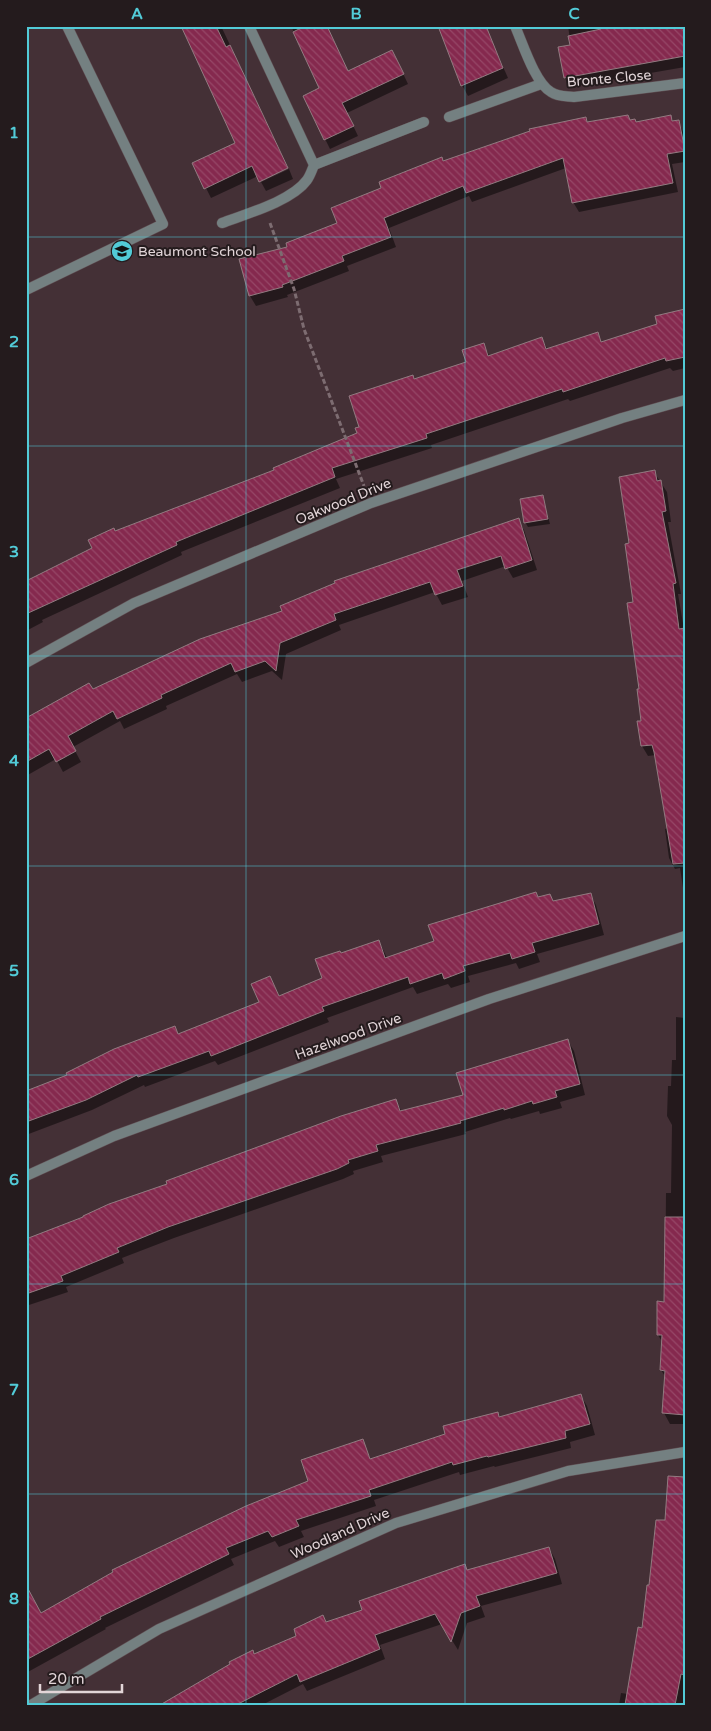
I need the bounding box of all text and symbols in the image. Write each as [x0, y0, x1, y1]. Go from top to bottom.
text: A [131, 4, 143, 24]
text: B [350, 4, 362, 24]
text: C [568, 4, 580, 24]
street label: Bronte Close [566, 66, 652, 91]
text: 1 [9, 123, 19, 143]
school or university icon: Beaumont School [110, 239, 134, 263]
place label: Beaumont School [138, 243, 256, 260]
text: 2 [9, 332, 19, 352]
street label: Oakwood Drive [293, 475, 394, 528]
text: 3 [9, 542, 19, 562]
text: 4 [9, 751, 19, 771]
text: 5 [9, 961, 19, 981]
street label: Hazelwood Drive [293, 1009, 404, 1064]
text: 6 [9, 1170, 19, 1190]
text: 7 [9, 1380, 19, 1400]
street label: Woodland Drive [288, 1504, 392, 1563]
text: 8 [9, 1589, 19, 1609]
scale bar [40, 1661, 122, 1693]
text: 20 m [48, 1670, 85, 1688]

